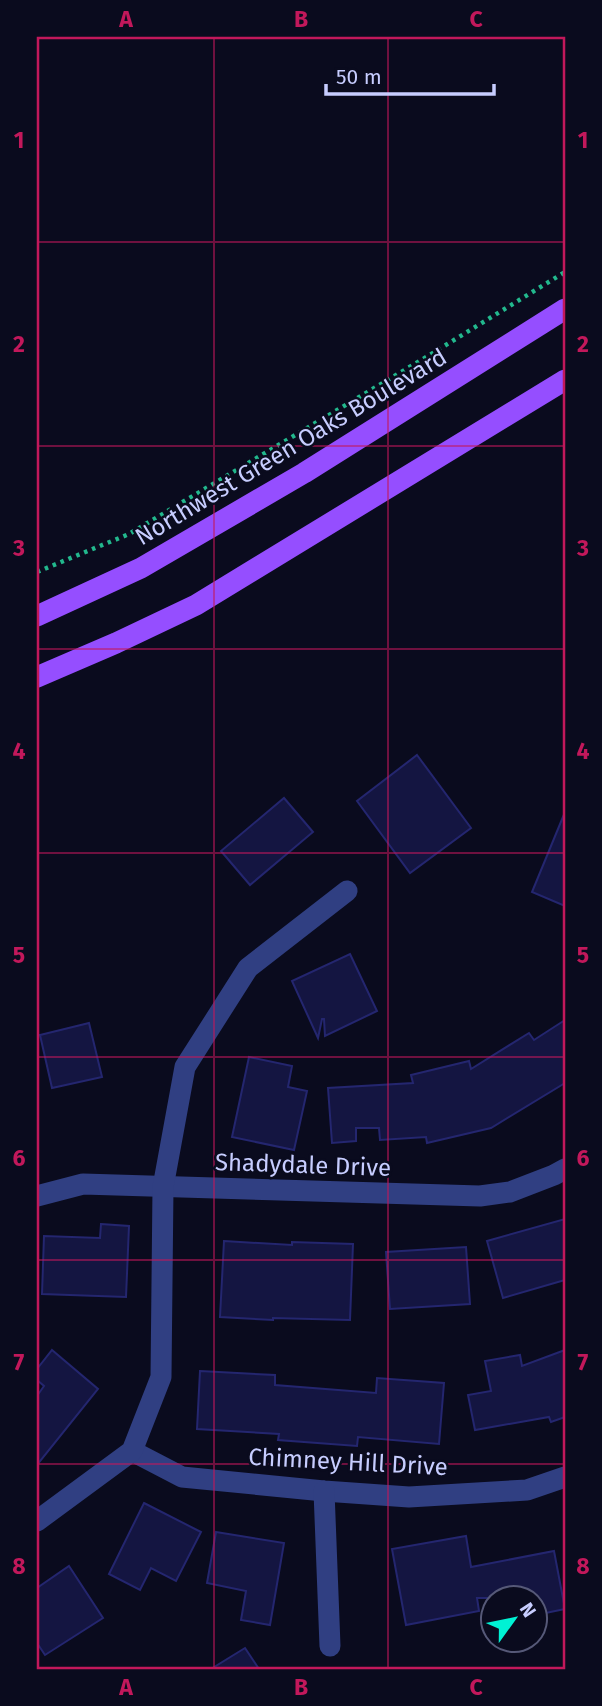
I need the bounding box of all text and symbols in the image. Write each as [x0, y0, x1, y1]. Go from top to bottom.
text: A [118, 5, 133, 33]
text: B [294, 5, 308, 33]
text: C [469, 5, 483, 33]
scale bar [326, 52, 494, 96]
text: 50 m [336, 64, 382, 90]
text: 1 [14, 126, 24, 154]
text: 1 [578, 126, 588, 154]
text: 2 [13, 330, 25, 358]
text: 2 [577, 330, 589, 358]
street label: Northwest Green Oaks Boulevard [130, 343, 452, 551]
text: 3 [12, 534, 25, 562]
text: 3 [576, 534, 589, 562]
text: 4 [13, 737, 26, 765]
text: 4 [577, 737, 590, 765]
text: 5 [13, 941, 25, 969]
text: 5 [577, 941, 589, 969]
text: 6 [13, 1144, 26, 1172]
text: 6 [577, 1144, 590, 1172]
street label: Shadydale Drive [215, 1148, 391, 1182]
text: 7 [14, 1348, 25, 1376]
text: 7 [578, 1348, 589, 1376]
street label: Chimney Hill Drive [248, 1443, 448, 1481]
text: 8 [12, 1552, 26, 1580]
text: 8 [576, 1552, 590, 1580]
north arrow [480, 1584, 550, 1654]
text: N [515, 1598, 541, 1622]
text: A [118, 1673, 133, 1701]
text: B [294, 1673, 308, 1701]
text: C [469, 1673, 483, 1701]

